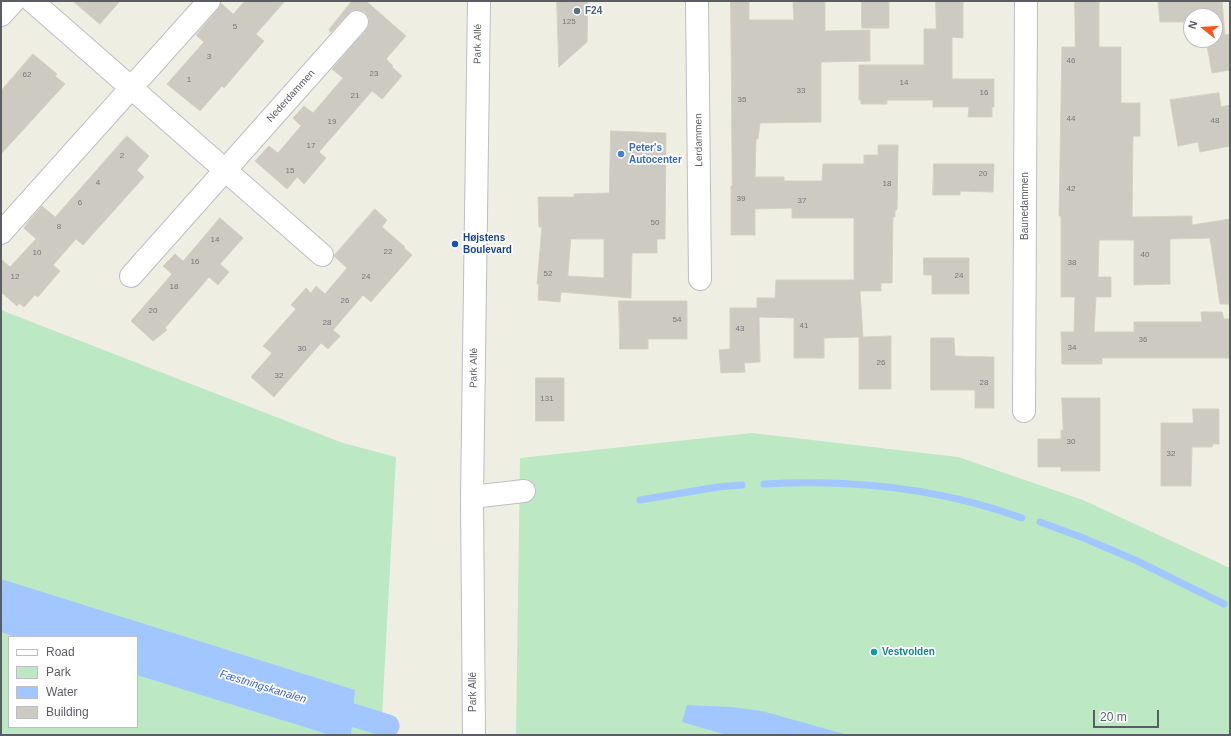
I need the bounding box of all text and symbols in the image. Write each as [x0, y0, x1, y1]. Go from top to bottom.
place label: F24 [585, 5, 602, 17]
marker: F24 [572, 6, 582, 16]
north arrow [1183, 8, 1223, 48]
house number: 125 [562, 17, 576, 27]
text: N [1186, 19, 1199, 30]
house number: 5 [233, 22, 237, 32]
street label: Park Allé [472, 24, 484, 64]
house number: 3 [207, 52, 211, 62]
house number: 46 [1067, 56, 1075, 66]
street label: Nederdammen [264, 67, 318, 125]
house number: 23 [370, 69, 378, 79]
house number: 62 [23, 70, 31, 80]
house number: 1 [187, 75, 191, 85]
house number: 14 [900, 78, 908, 88]
house number: 33 [797, 86, 805, 96]
house number: 16 [980, 88, 988, 98]
house number: 21 [351, 91, 359, 101]
house number: 35 [738, 95, 746, 105]
street label: Lerdammen [693, 113, 705, 167]
house number: 44 [1067, 114, 1075, 124]
house number: 48 [1211, 116, 1219, 126]
house number: 19 [328, 117, 336, 127]
house number: 17 [307, 141, 315, 151]
place label: Peter's Autocenter [629, 142, 682, 166]
marker: Peter's Autocenter [616, 149, 626, 159]
house number: 2 [120, 151, 124, 161]
house number: 15 [286, 166, 294, 176]
house number: 20 [979, 169, 987, 179]
street label: Baunedammen [1019, 172, 1031, 240]
house number: 4 [96, 178, 100, 188]
house number: 18 [883, 179, 891, 189]
house number: 42 [1067, 184, 1075, 194]
house number: 39 [737, 194, 745, 204]
house number: 37 [798, 196, 806, 206]
house number: 6 [78, 198, 82, 208]
house number: 50 [651, 218, 659, 228]
house number: 8 [57, 222, 61, 232]
place label: Højstens Boulevard [463, 232, 512, 256]
house number: 14 [211, 235, 219, 245]
marker: Højstens Boulevard [450, 239, 460, 249]
house number: 22 [384, 247, 392, 257]
house number: 10 [33, 248, 41, 258]
house number: 40 [1141, 250, 1149, 260]
house number: 16 [191, 257, 199, 267]
house number: 38 [1068, 258, 1076, 268]
house number: 52 [544, 269, 552, 279]
house number: 24 [955, 271, 963, 281]
house number: 12 [11, 272, 19, 282]
house number: 24 [362, 272, 370, 282]
house number: 18 [170, 282, 178, 292]
house number: 26 [341, 296, 349, 306]
house number: 20 [149, 306, 157, 316]
house number: 54 [673, 315, 681, 325]
house number: 28 [323, 318, 331, 328]
house number: 41 [800, 321, 808, 331]
house number: 43 [736, 324, 744, 334]
house number: 36 [1139, 335, 1147, 345]
house number: 34 [1068, 343, 1076, 353]
house number: 30 [298, 344, 306, 354]
street label: Park Allé [468, 348, 480, 388]
house number: 26 [877, 358, 885, 368]
house number: 32 [275, 371, 283, 381]
house number: 28 [980, 378, 988, 388]
house number: 131 [540, 394, 554, 404]
house number: 30 [1067, 437, 1075, 447]
house number: 32 [1167, 449, 1175, 459]
legend [8, 636, 138, 728]
text: Road [46, 645, 75, 659]
place label: Vestvolden [882, 646, 935, 658]
marker: Vestvolden [869, 647, 879, 657]
text: Park [46, 665, 71, 679]
water label: Fæstningskanalen [218, 668, 308, 706]
street label: Park Allé [467, 672, 479, 712]
text: Water [46, 685, 78, 699]
scale bar [1095, 702, 1161, 728]
text: Building [46, 705, 89, 719]
text: 20 m [1100, 710, 1127, 724]

